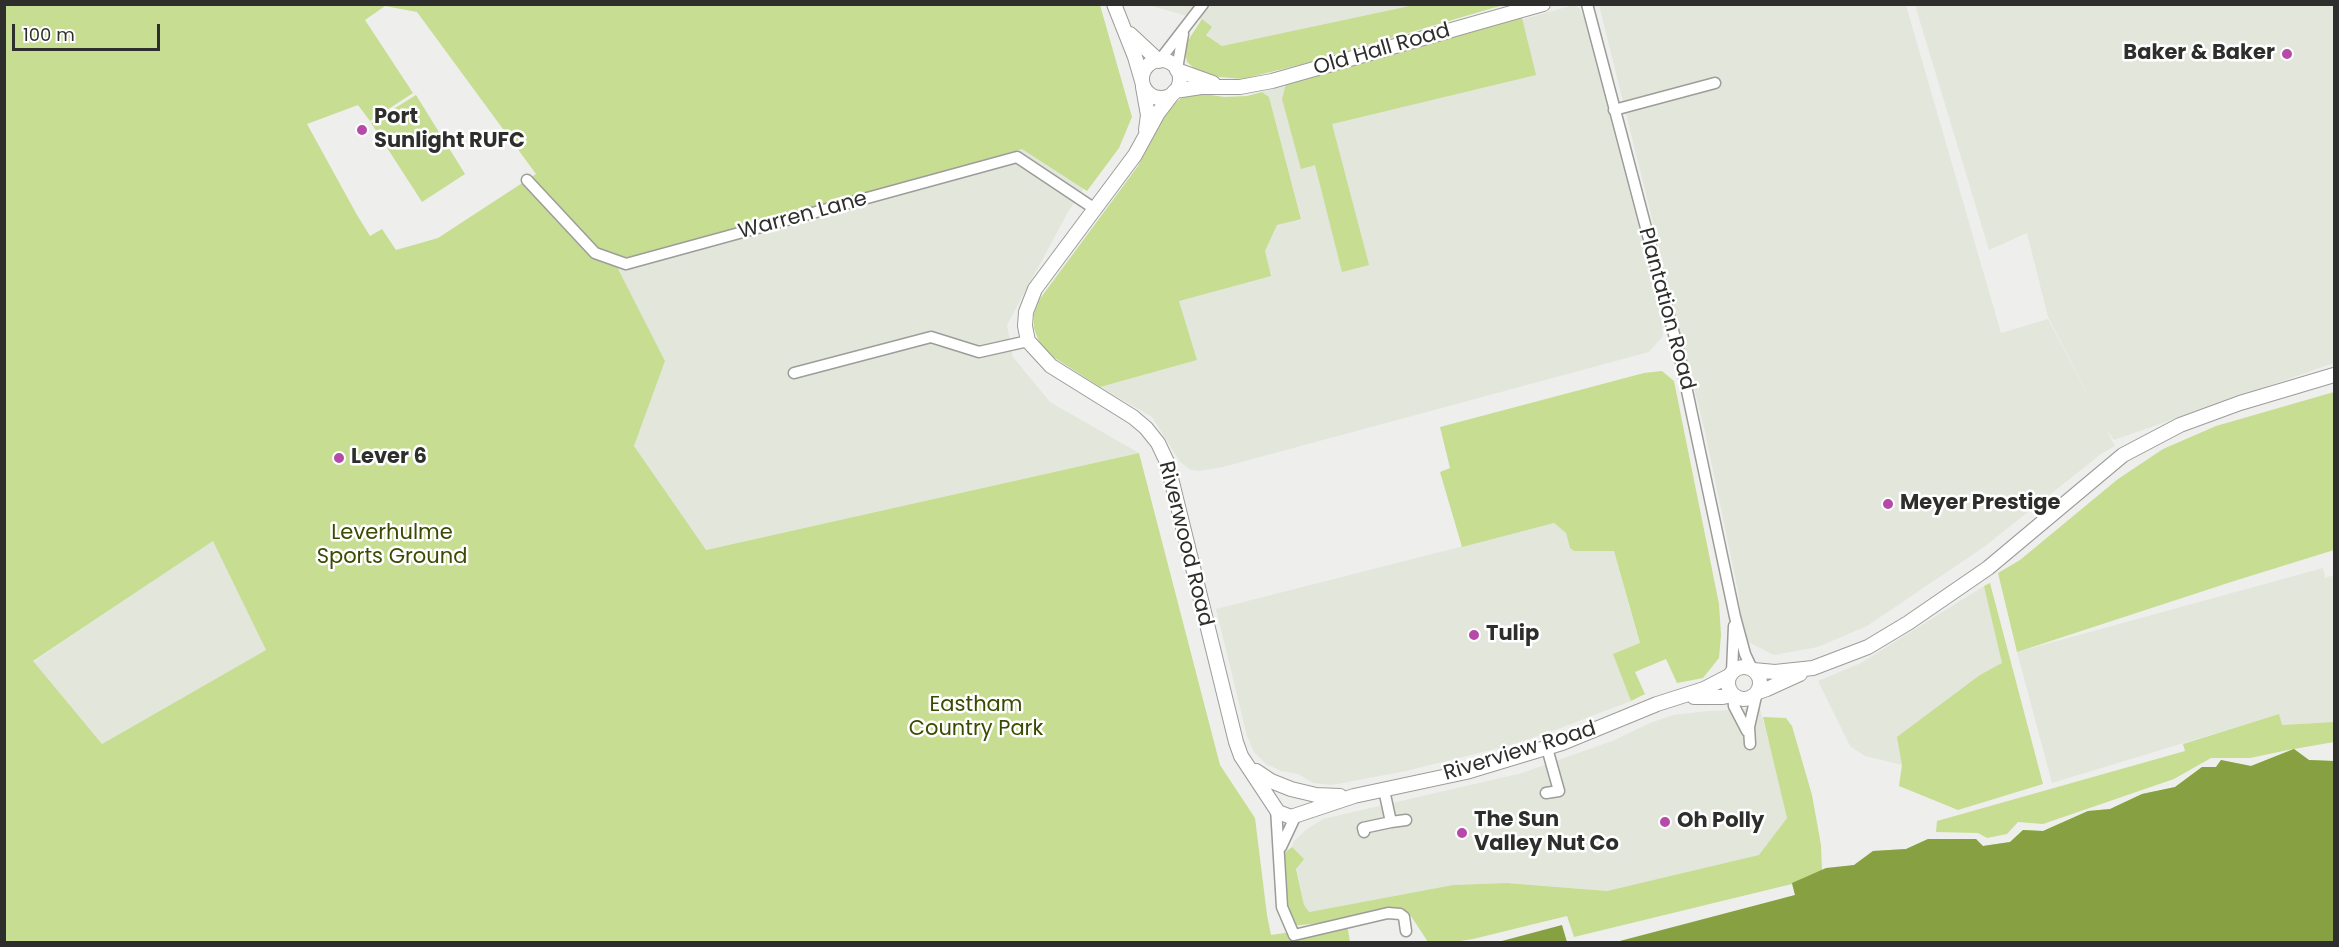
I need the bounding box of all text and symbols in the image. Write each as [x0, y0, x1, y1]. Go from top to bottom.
scale bar [15, 12, 164, 50]
street label: Old Hall Road [1311, 18, 1453, 82]
text: 100 m [23, 22, 75, 47]
place label: Baker & Baker [2123, 41, 2275, 67]
marker: Baker & Baker [2280, 47, 2294, 61]
place label: Port Sunlight RUFC [374, 105, 525, 155]
marker: Port Sunlight RUFC [355, 123, 369, 137]
street label: Warren Lane [736, 187, 870, 245]
street label: Plantation Road [1632, 225, 1700, 393]
place label: Lever 6 [351, 445, 427, 471]
marker: Lever 6 [332, 451, 346, 465]
street label: Riverwood Road [1152, 459, 1218, 629]
place label: Meyer Prestige [1900, 491, 2061, 517]
marker: Meyer Prestige [1881, 497, 1895, 511]
park label: Leverhulme Sports Ground [317, 521, 467, 571]
place label: Tulip [1486, 622, 1539, 648]
marker: Tulip [1467, 628, 1481, 642]
park label: Eastham Country Park [909, 693, 1043, 743]
street label: Riverview Road [1441, 717, 1599, 787]
place label: The Sun Valley Nut Co [1474, 808, 1619, 858]
place label: Oh Polly [1677, 809, 1764, 835]
marker: Oh Polly [1658, 815, 1672, 829]
marker: The Sun Valley Nut Co [1455, 826, 1469, 840]

